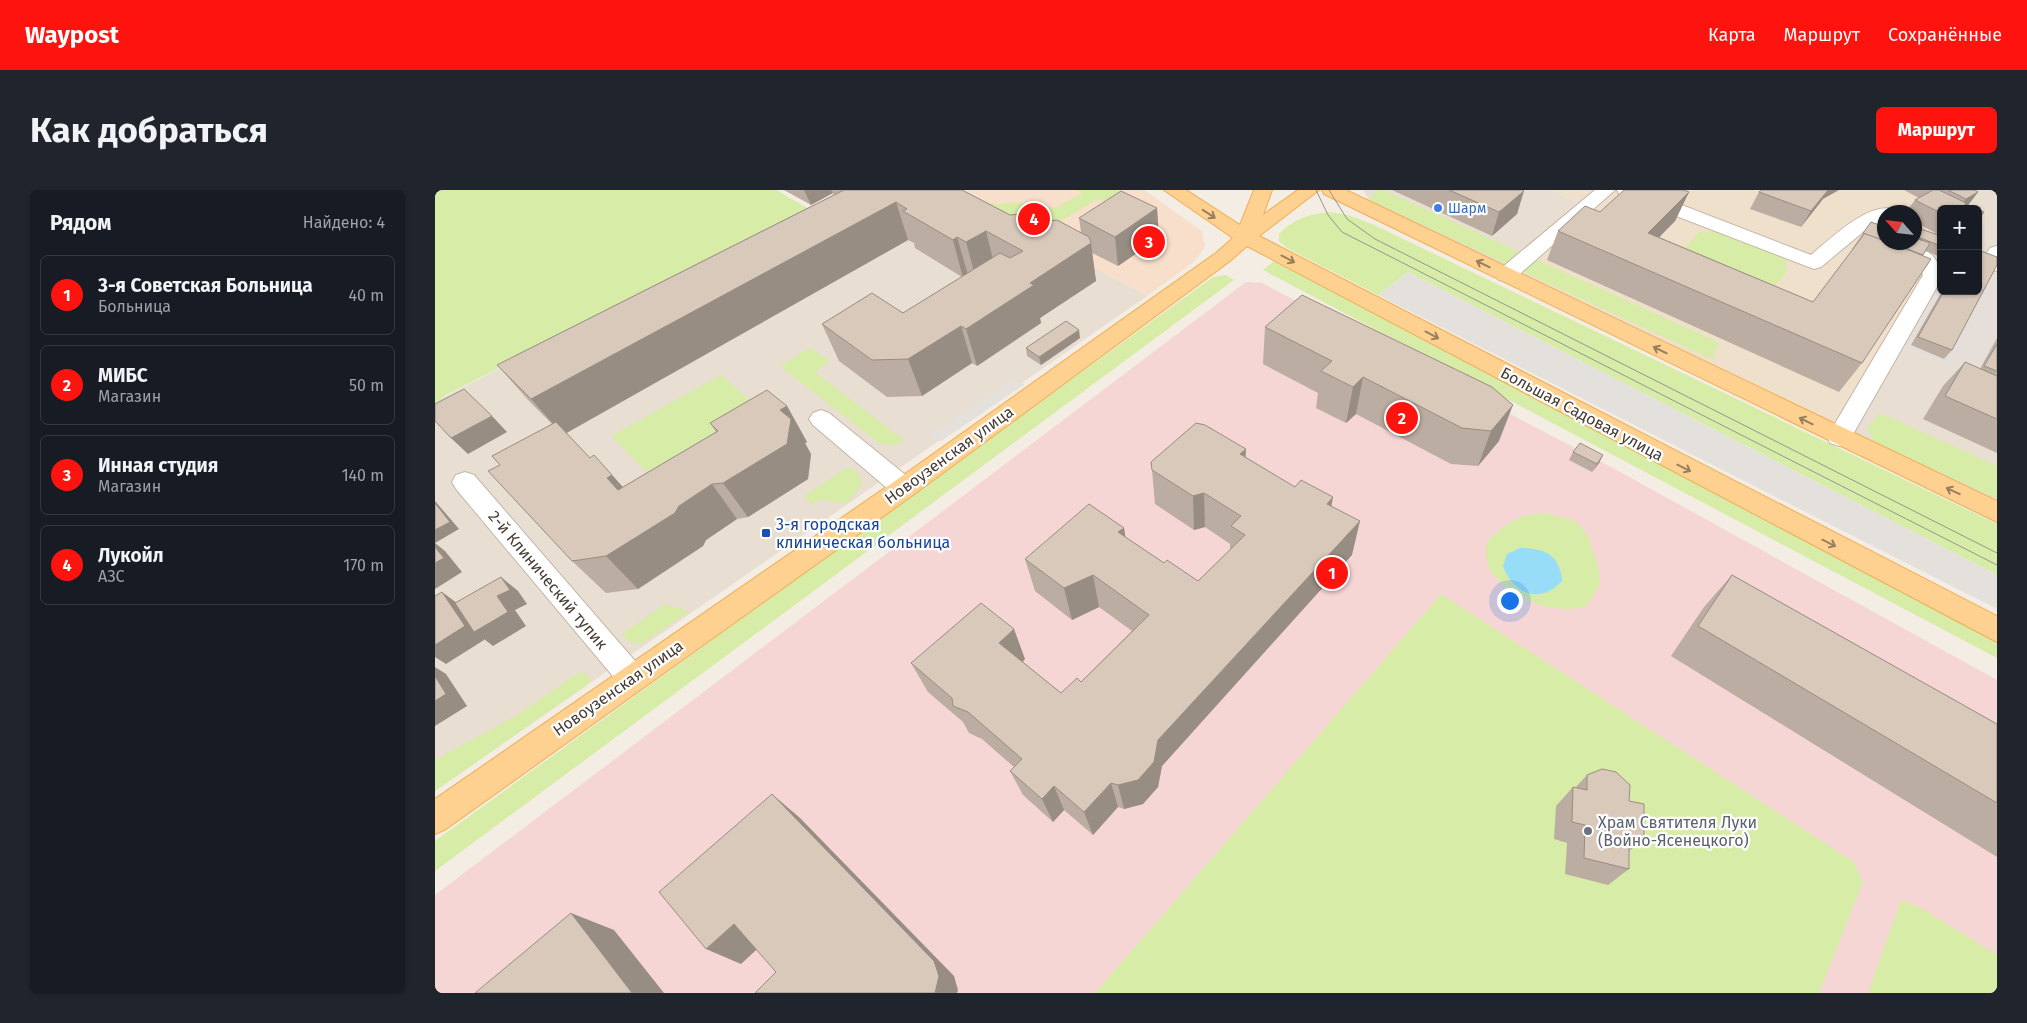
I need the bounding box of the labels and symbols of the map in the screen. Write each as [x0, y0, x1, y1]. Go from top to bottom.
pin: 4 [1018, 200, 1050, 238]
place label: Шарм [1448, 200, 1486, 217]
marker: Шарм [1432, 202, 1444, 214]
north arrow [1877, 205, 1922, 250]
one-way arrow [1202, 208, 1216, 219]
pin: 3 [1133, 223, 1165, 261]
one-way arrow [1281, 255, 1295, 265]
one-way arrow [1475, 259, 1490, 269]
one-way arrow [1424, 331, 1439, 340]
one-way arrow [1653, 345, 1668, 354]
street label: Большая Садовая улица [1497, 363, 1667, 465]
pin: 2 [1386, 399, 1418, 437]
street label: Новоузенская улица [881, 402, 1017, 508]
one-way arrow [1799, 416, 1814, 426]
one-way arrow [1677, 463, 1692, 473]
one-way arrow [1946, 486, 1961, 495]
street label: 2-й Клинический тупик [485, 507, 612, 654]
place label: 3-я городская клиническая больница [776, 515, 950, 552]
marker: 3-я городская клиническая больница [760, 527, 772, 539]
one-way arrow [1821, 538, 1836, 548]
pin: 1 [1316, 554, 1348, 592]
your location [1497, 588, 1523, 614]
street label: Новоузенская улица [549, 636, 687, 740]
place label: Храм Cвятителя Луки (Войно-Ясенецкого) [1598, 813, 1757, 850]
marker: Храм Cвятителя Луки (Войно-Ясенецкого) [1582, 825, 1594, 837]

